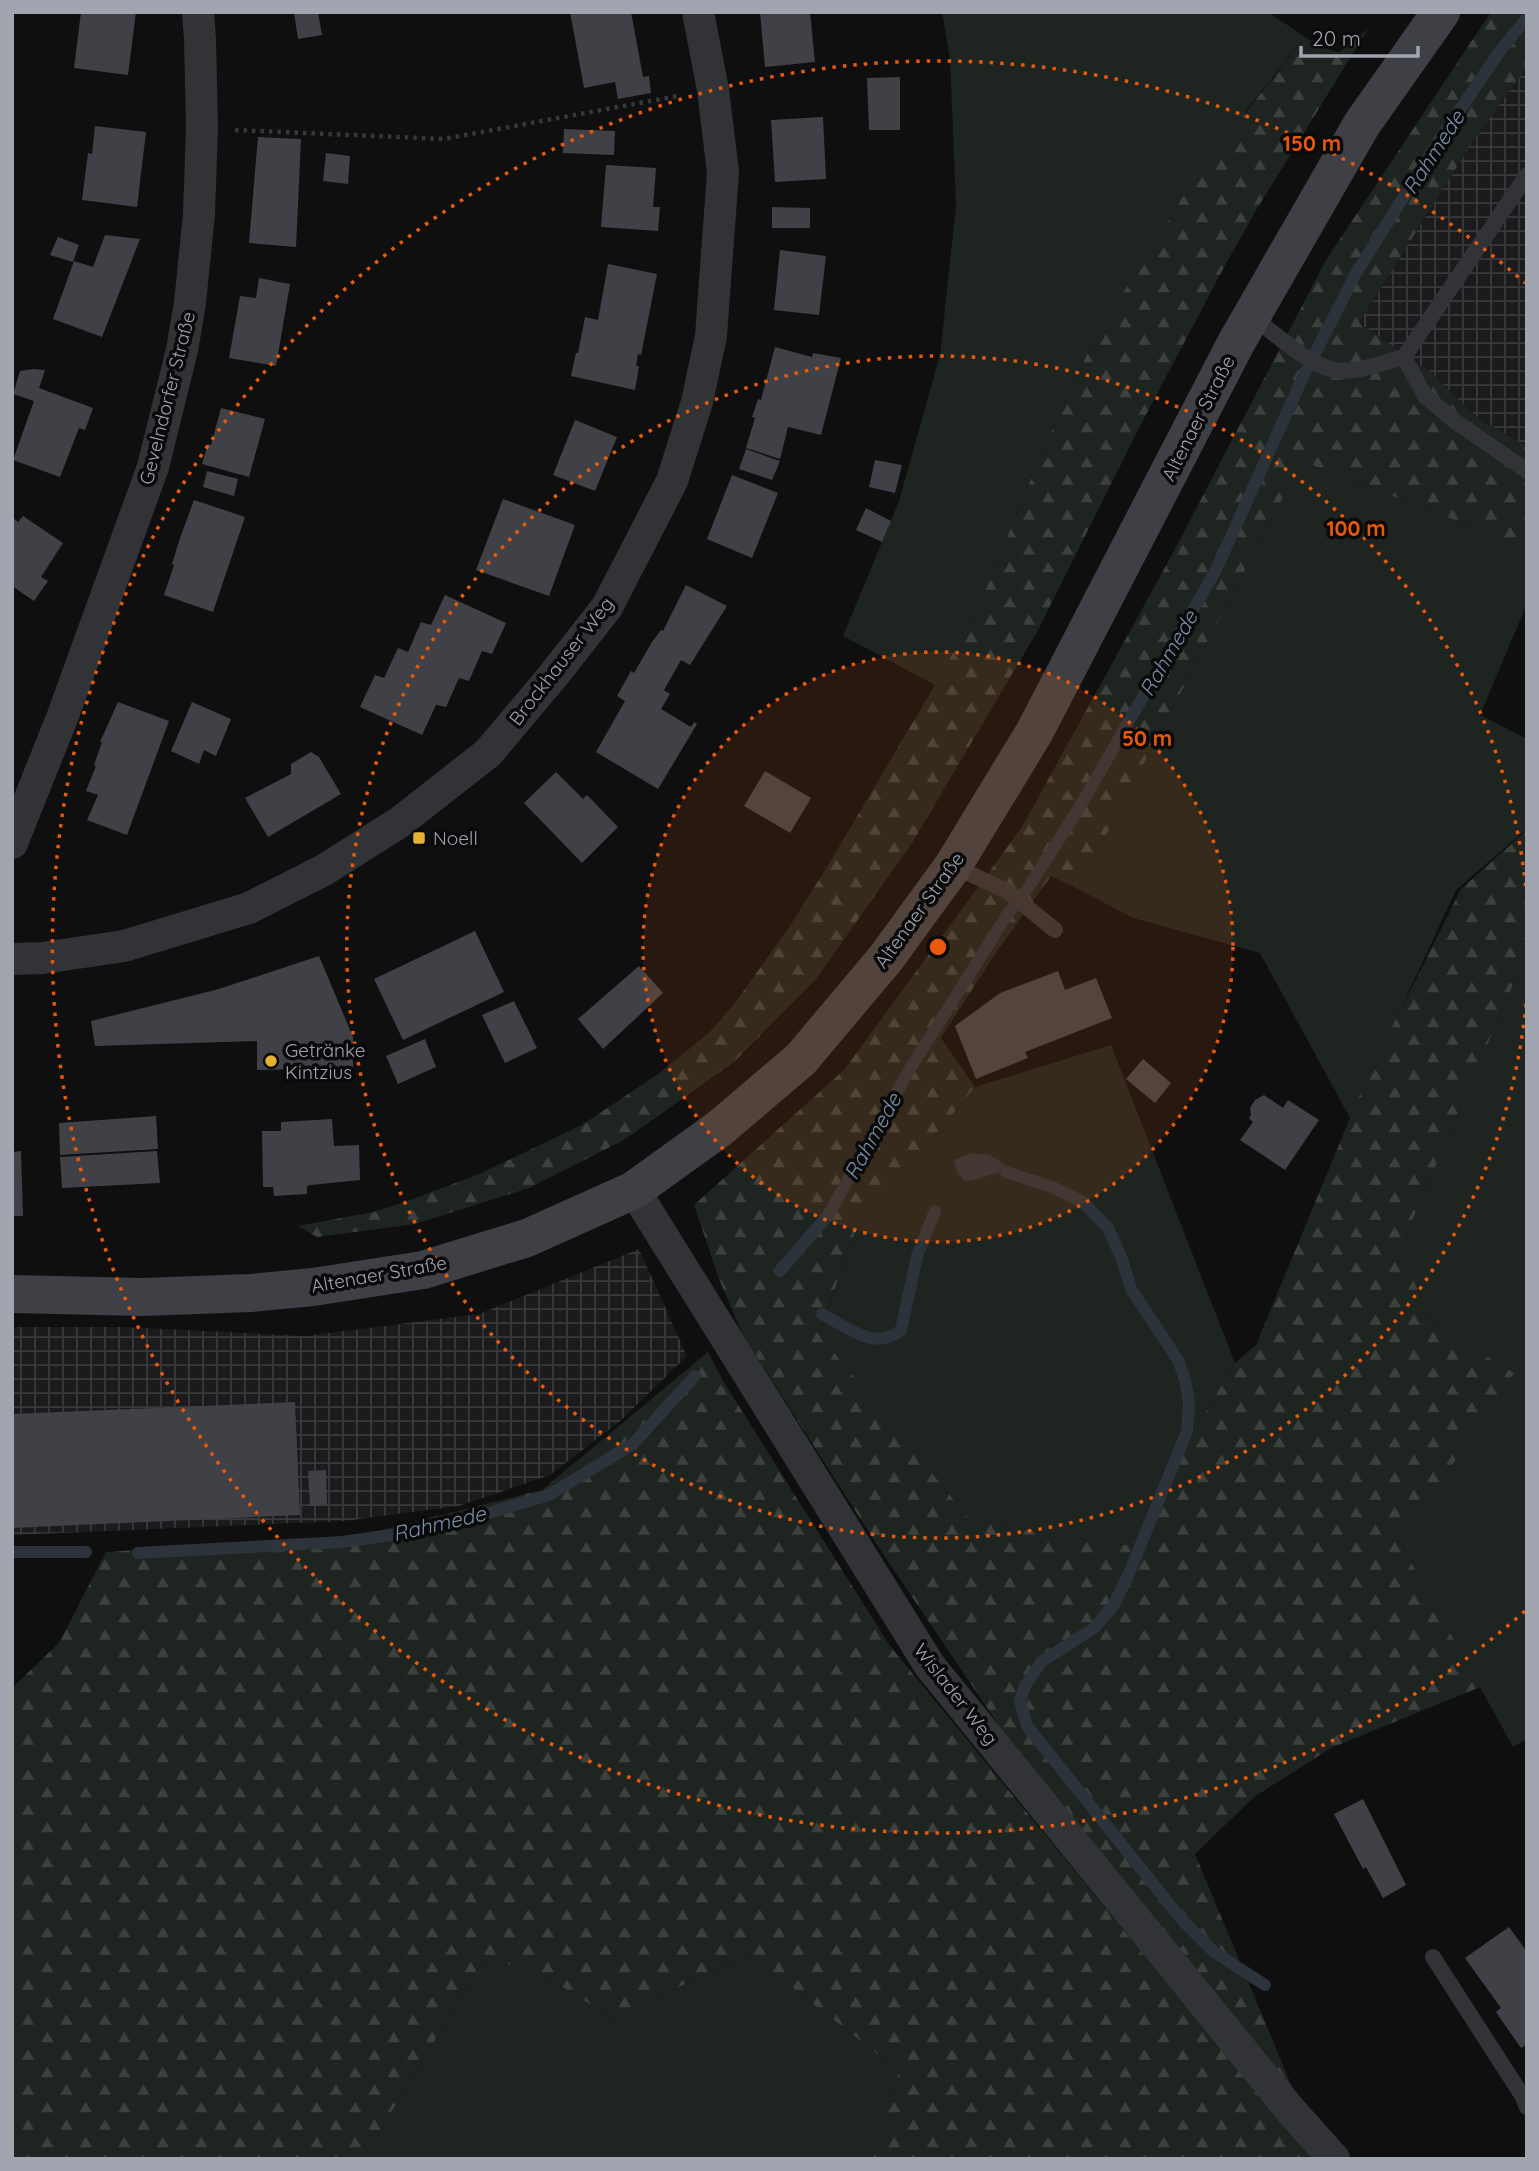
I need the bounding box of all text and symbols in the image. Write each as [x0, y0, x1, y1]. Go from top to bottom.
scale bar [1301, 14, 1418, 58]
text: 20 m [1312, 25, 1361, 51]
water label: Rahmede [1396, 104, 1470, 199]
text: 150 m [1283, 130, 1341, 156]
street label: Gevelndorfer Straße [134, 309, 200, 487]
street label: Altenaer Straße [1156, 351, 1240, 485]
text: 100 m [1326, 515, 1386, 541]
street label: Brockhauser Weg [503, 592, 619, 730]
water label: Rahmede [1133, 605, 1203, 700]
text: 50 m [1122, 725, 1172, 751]
place label: Noell [433, 826, 478, 850]
marker: Noell [411, 830, 427, 846]
street label: Altenaer Straße [869, 847, 969, 973]
centre of rings [926, 935, 950, 959]
place label: Getränke Kintzius [285, 1038, 365, 1084]
marker: Getränke Kintzius [263, 1053, 279, 1069]
water label: Rahmede [838, 1087, 907, 1184]
street label: Altenaer Straße [309, 1250, 449, 1298]
water label: Rahmede [390, 1499, 489, 1546]
street label: Wislader Weg [909, 1638, 1003, 1750]

